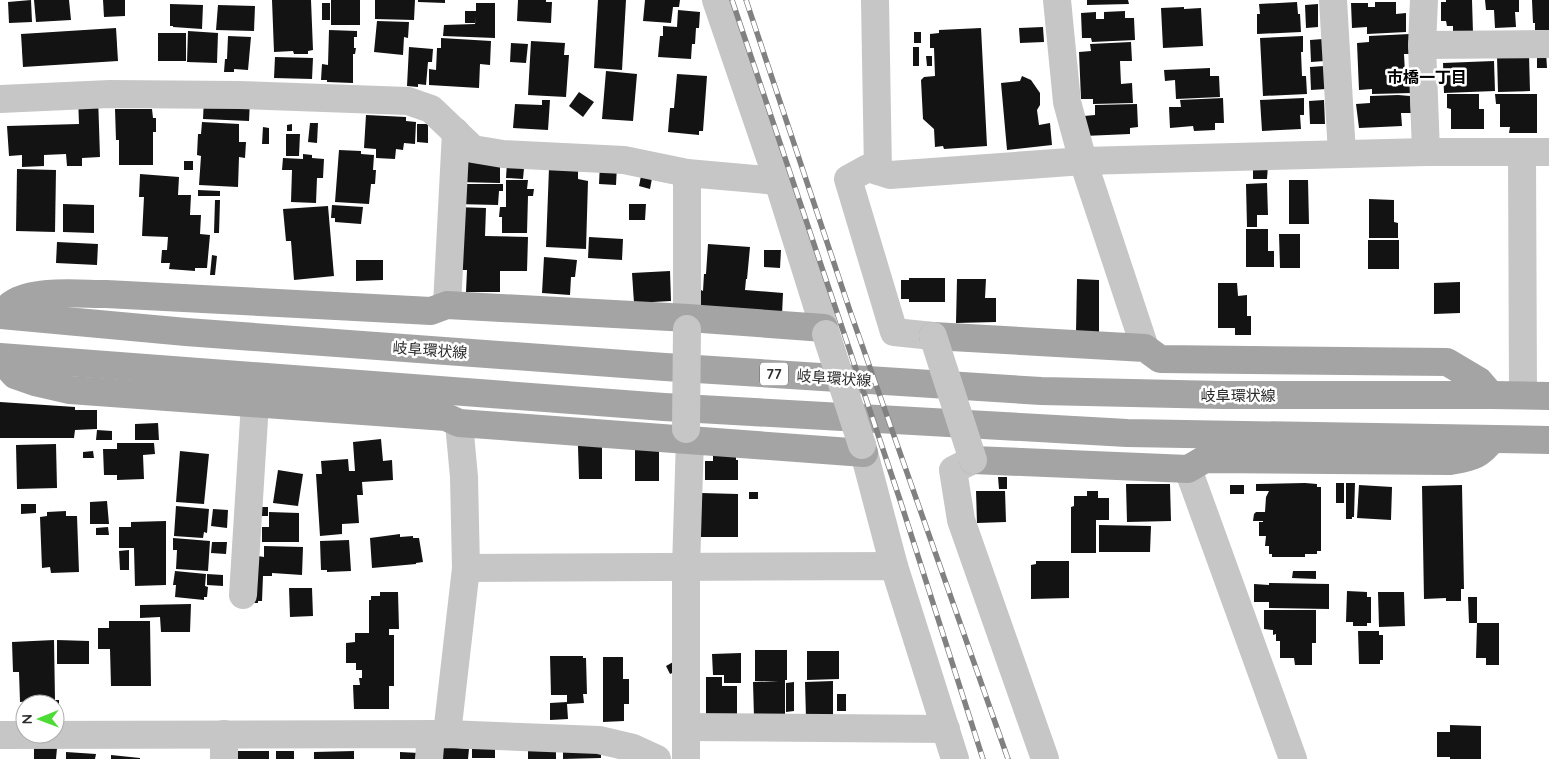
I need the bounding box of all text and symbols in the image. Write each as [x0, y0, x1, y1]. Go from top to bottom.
district label: 市橋一丁目 [1387, 67, 1467, 87]
street label: 岐阜環状線 [392, 338, 468, 362]
road number: 77 [760, 362, 788, 386]
street label: 岐阜環状線 [796, 366, 872, 390]
street label: 岐阜環状線 [1200, 386, 1276, 405]
north arrow [15, 694, 65, 744]
text: N [18, 714, 36, 725]

